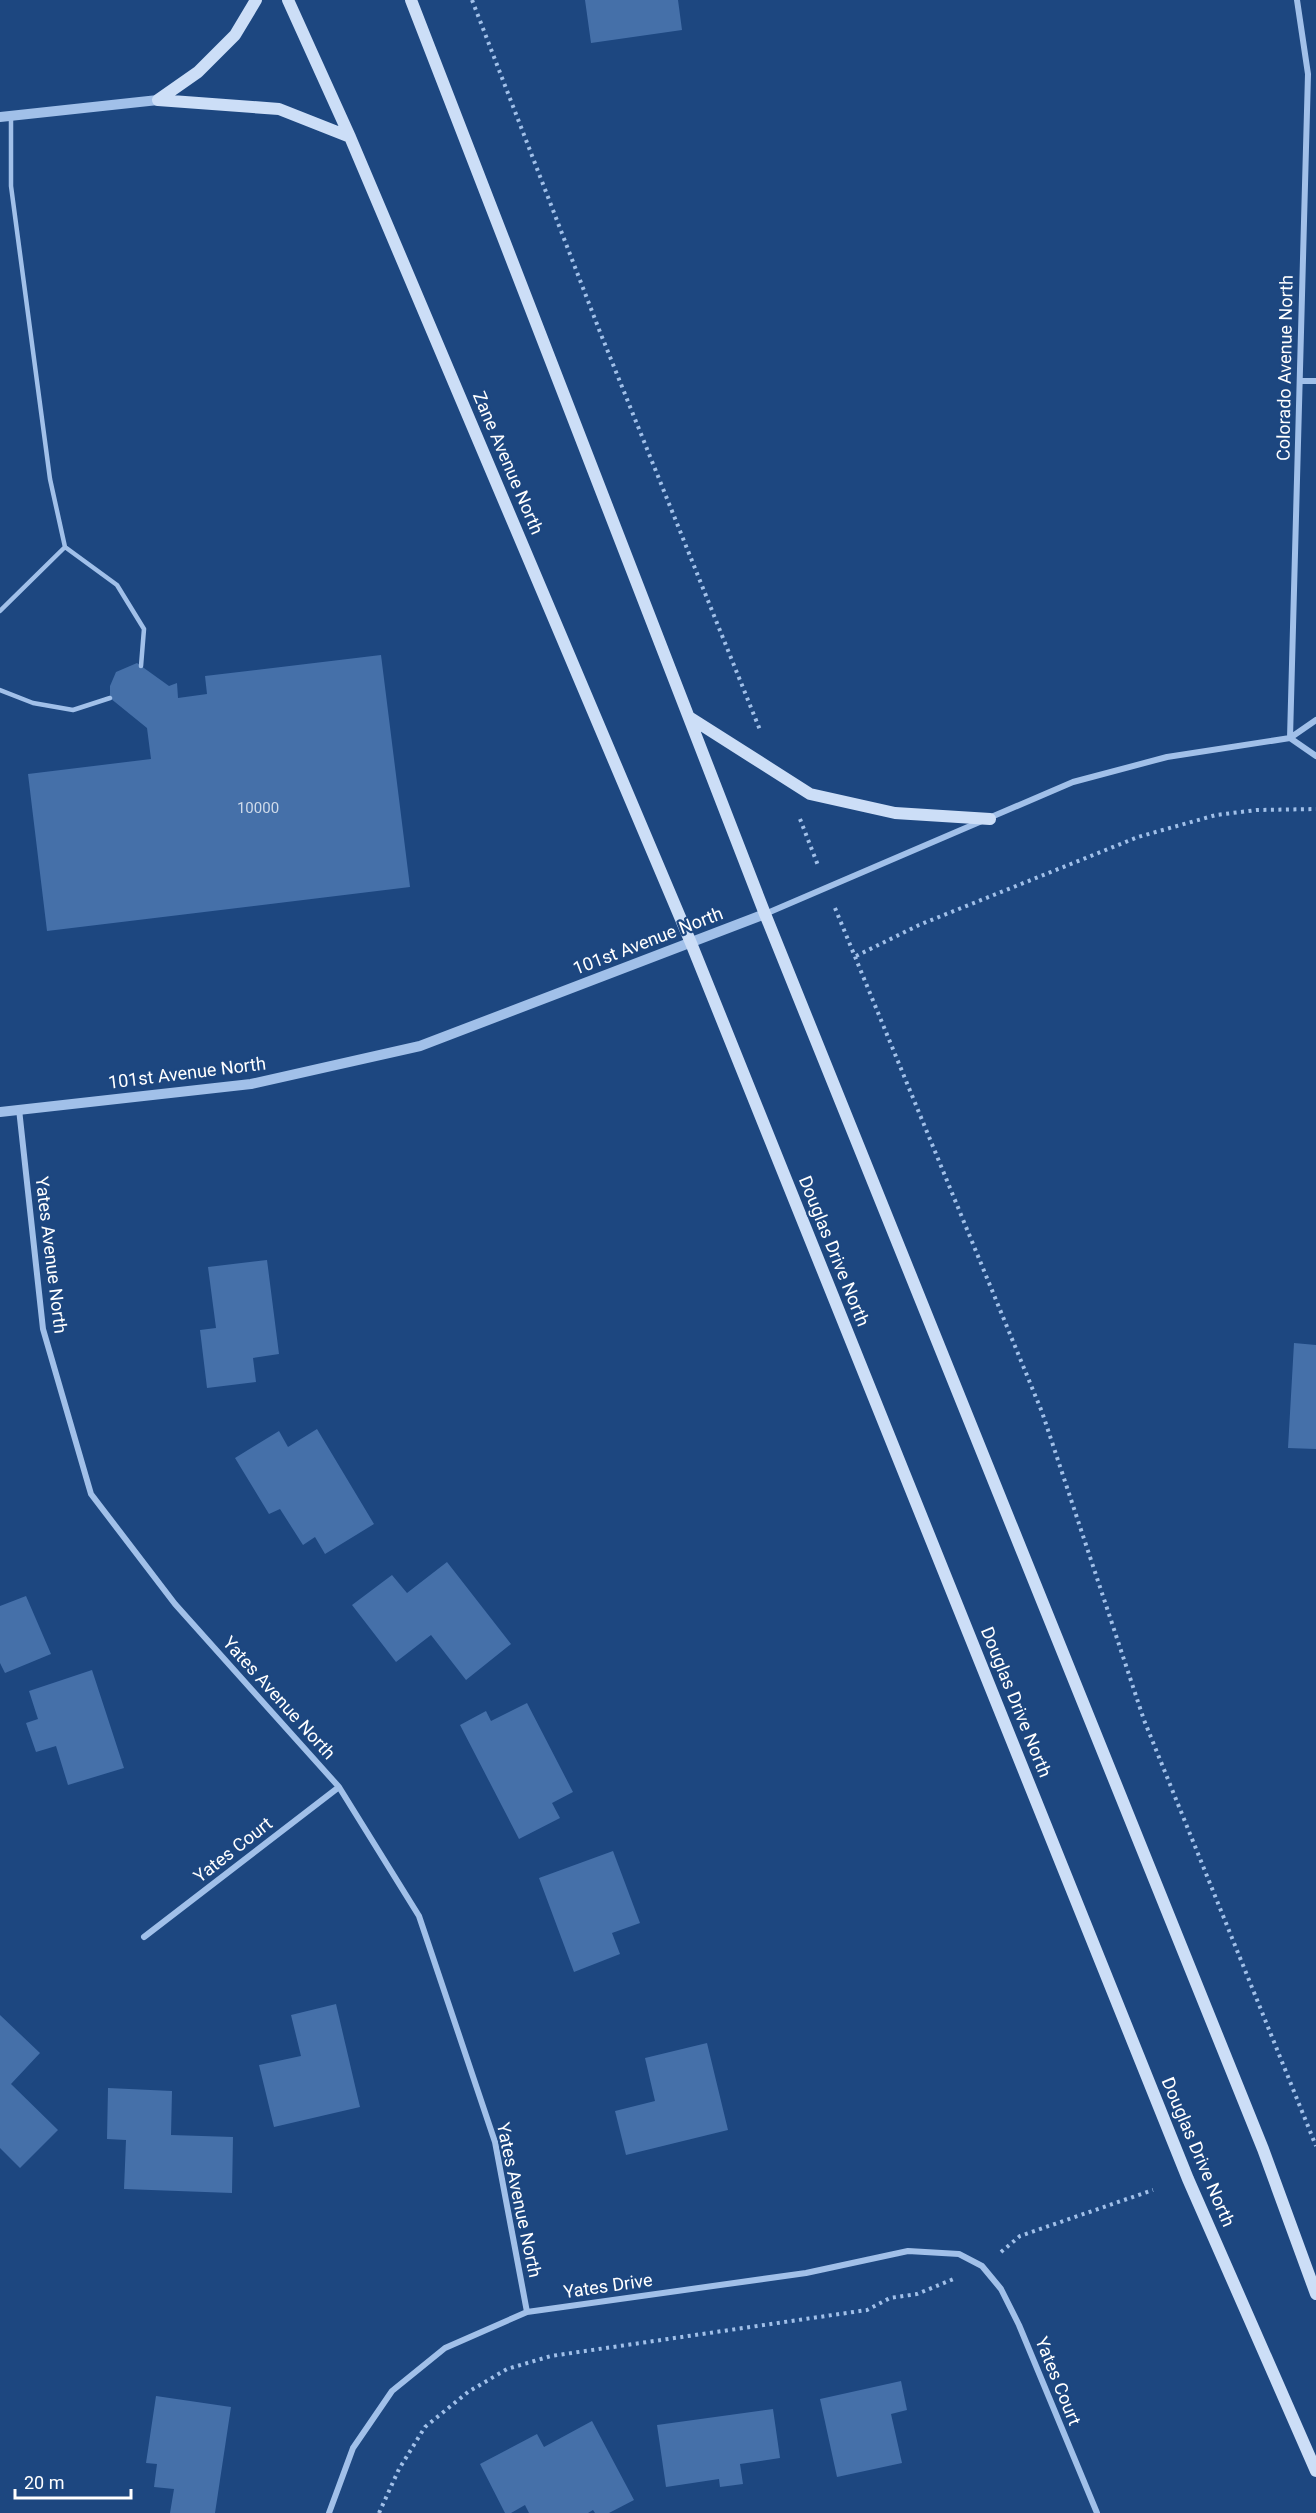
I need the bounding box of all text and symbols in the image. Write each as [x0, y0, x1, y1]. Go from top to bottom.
street label: Colorado Avenue North [1272, 275, 1297, 461]
street label: Zane Avenue North [469, 388, 548, 537]
house number: 10000 [237, 799, 279, 817]
street label: 101st Avenue North [570, 902, 726, 979]
street label: 101st Avenue North [107, 1052, 267, 1093]
street label: Douglas Drive North [795, 1173, 874, 1329]
street label: Yates Avenue North [31, 1175, 72, 1335]
street label: Douglas Drive North [977, 1624, 1056, 1780]
street label: Yates Avenue North [219, 1632, 340, 1763]
street label: Yates Court [189, 1812, 276, 1887]
street label: Douglas Drive North [1157, 2074, 1239, 2230]
street label: Yates Avenue North [493, 2120, 546, 2279]
street label: Yates Drive [562, 2269, 654, 2302]
street label: Yates Court [1031, 2334, 1086, 2428]
scale bar [15, 2462, 130, 2500]
text: 20 m [24, 2472, 64, 2493]

